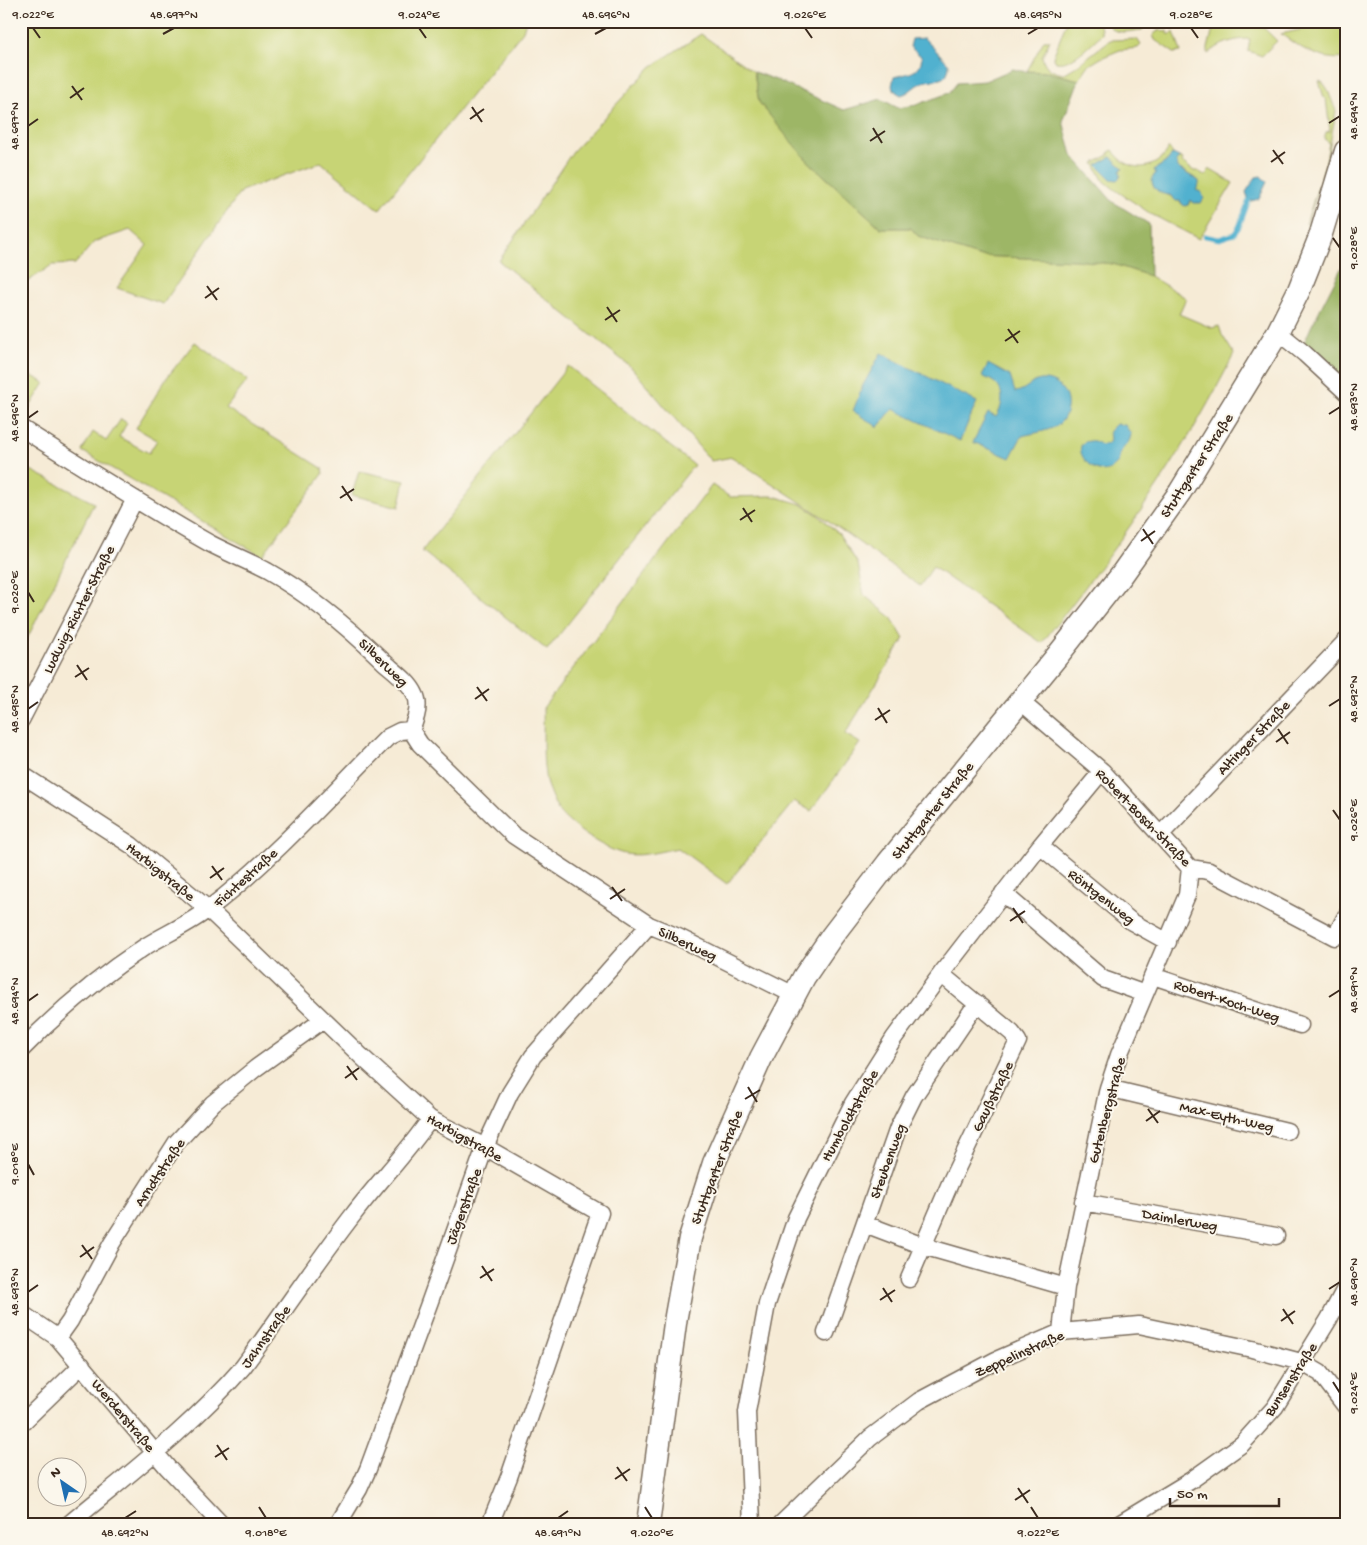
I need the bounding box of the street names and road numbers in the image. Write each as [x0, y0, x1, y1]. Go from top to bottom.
street label: Stuttgarter Straße [1157, 410, 1238, 522]
street label: Ludwig-Richter-Straße [40, 543, 120, 677]
street label: Silberweg [354, 635, 411, 692]
street label: Altinger Straße [1214, 697, 1295, 780]
street label: Stuttgarter Straße [889, 758, 979, 864]
street label: Robert-Bosch-Straße [1091, 765, 1194, 872]
street label: Harbigstraße [121, 839, 198, 906]
street label: Fichtestraße [210, 845, 282, 913]
street label: Röntgenweg [1064, 866, 1138, 929]
street label: Silberweg [655, 923, 719, 966]
street label: Robert-Koch-Weg [1171, 976, 1282, 1028]
street label: Gutenbergstraße [1085, 1055, 1131, 1166]
street label: Gaußstraße [969, 1059, 1019, 1135]
street label: Humboldtstraße [818, 1067, 884, 1165]
street label: Max-Eyth-Weg [1178, 1098, 1275, 1138]
street label: Stuttgarter Straße [688, 1108, 748, 1227]
street label: Harbigstraße [423, 1111, 505, 1167]
street label: Steubenweg [867, 1122, 911, 1202]
street label: Arndtstraße [131, 1135, 190, 1211]
street label: Jägerstraße [443, 1166, 487, 1247]
street label: Daimlerweg [1140, 1205, 1219, 1236]
street label: Jahnstraße [238, 1302, 296, 1372]
street label: Zeppelinstraße [972, 1327, 1067, 1383]
street label: Bunsenstraße [1261, 1340, 1322, 1421]
street label: Werderstraße [87, 1376, 158, 1457]

